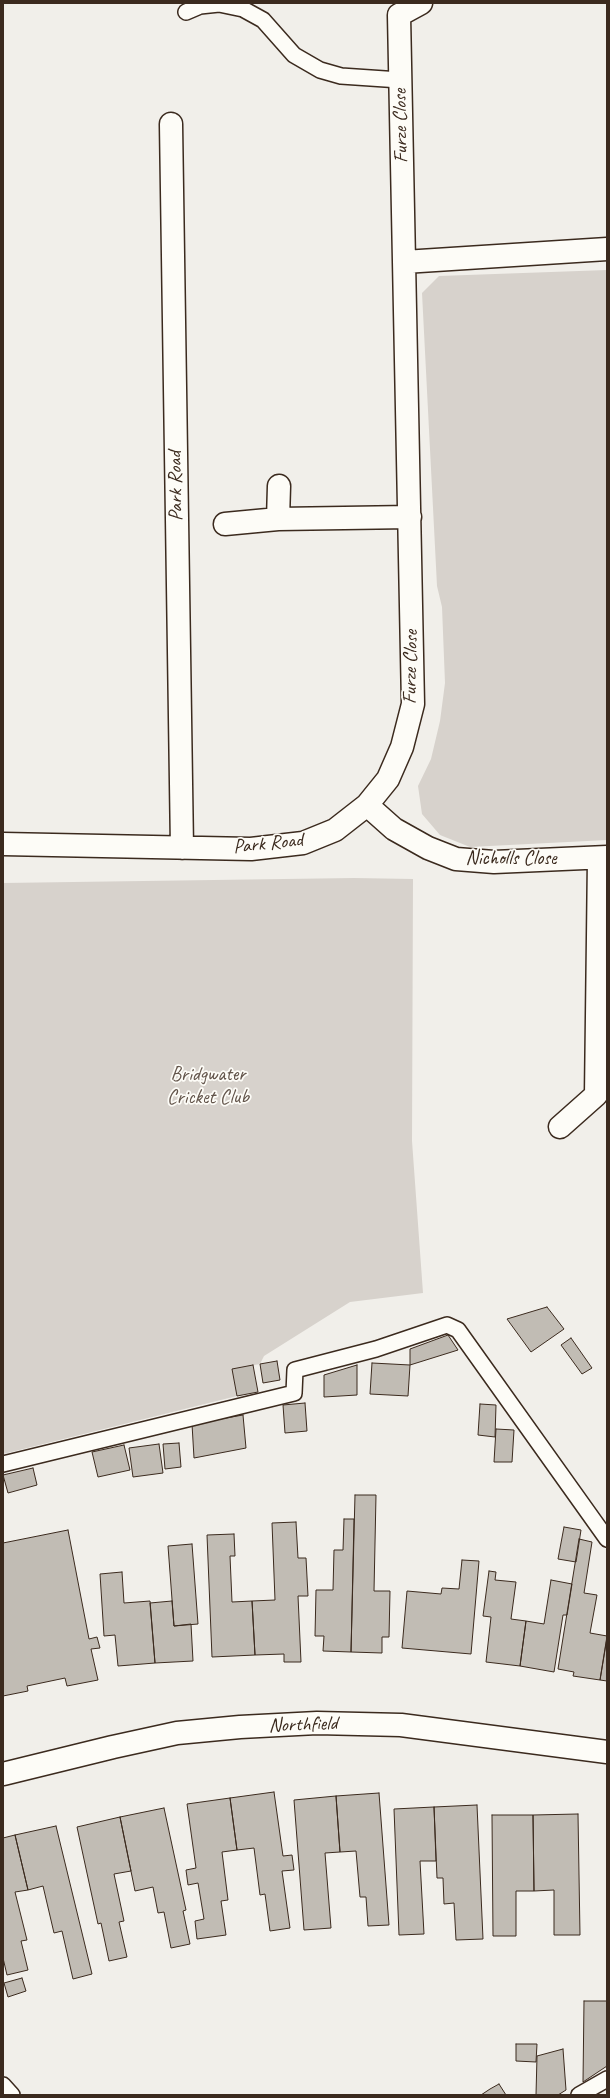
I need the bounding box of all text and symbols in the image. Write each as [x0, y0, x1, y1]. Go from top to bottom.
street label: Furze Close [388, 89, 414, 163]
street label: Park Road [163, 451, 189, 521]
street label: Furze Close [398, 630, 424, 704]
street label: Park Road [232, 828, 304, 860]
street label: Nicholls Close [465, 847, 557, 871]
park label: Bridgwater Cricket Club [167, 1063, 249, 1110]
street label: Northfield [268, 1712, 338, 1738]

